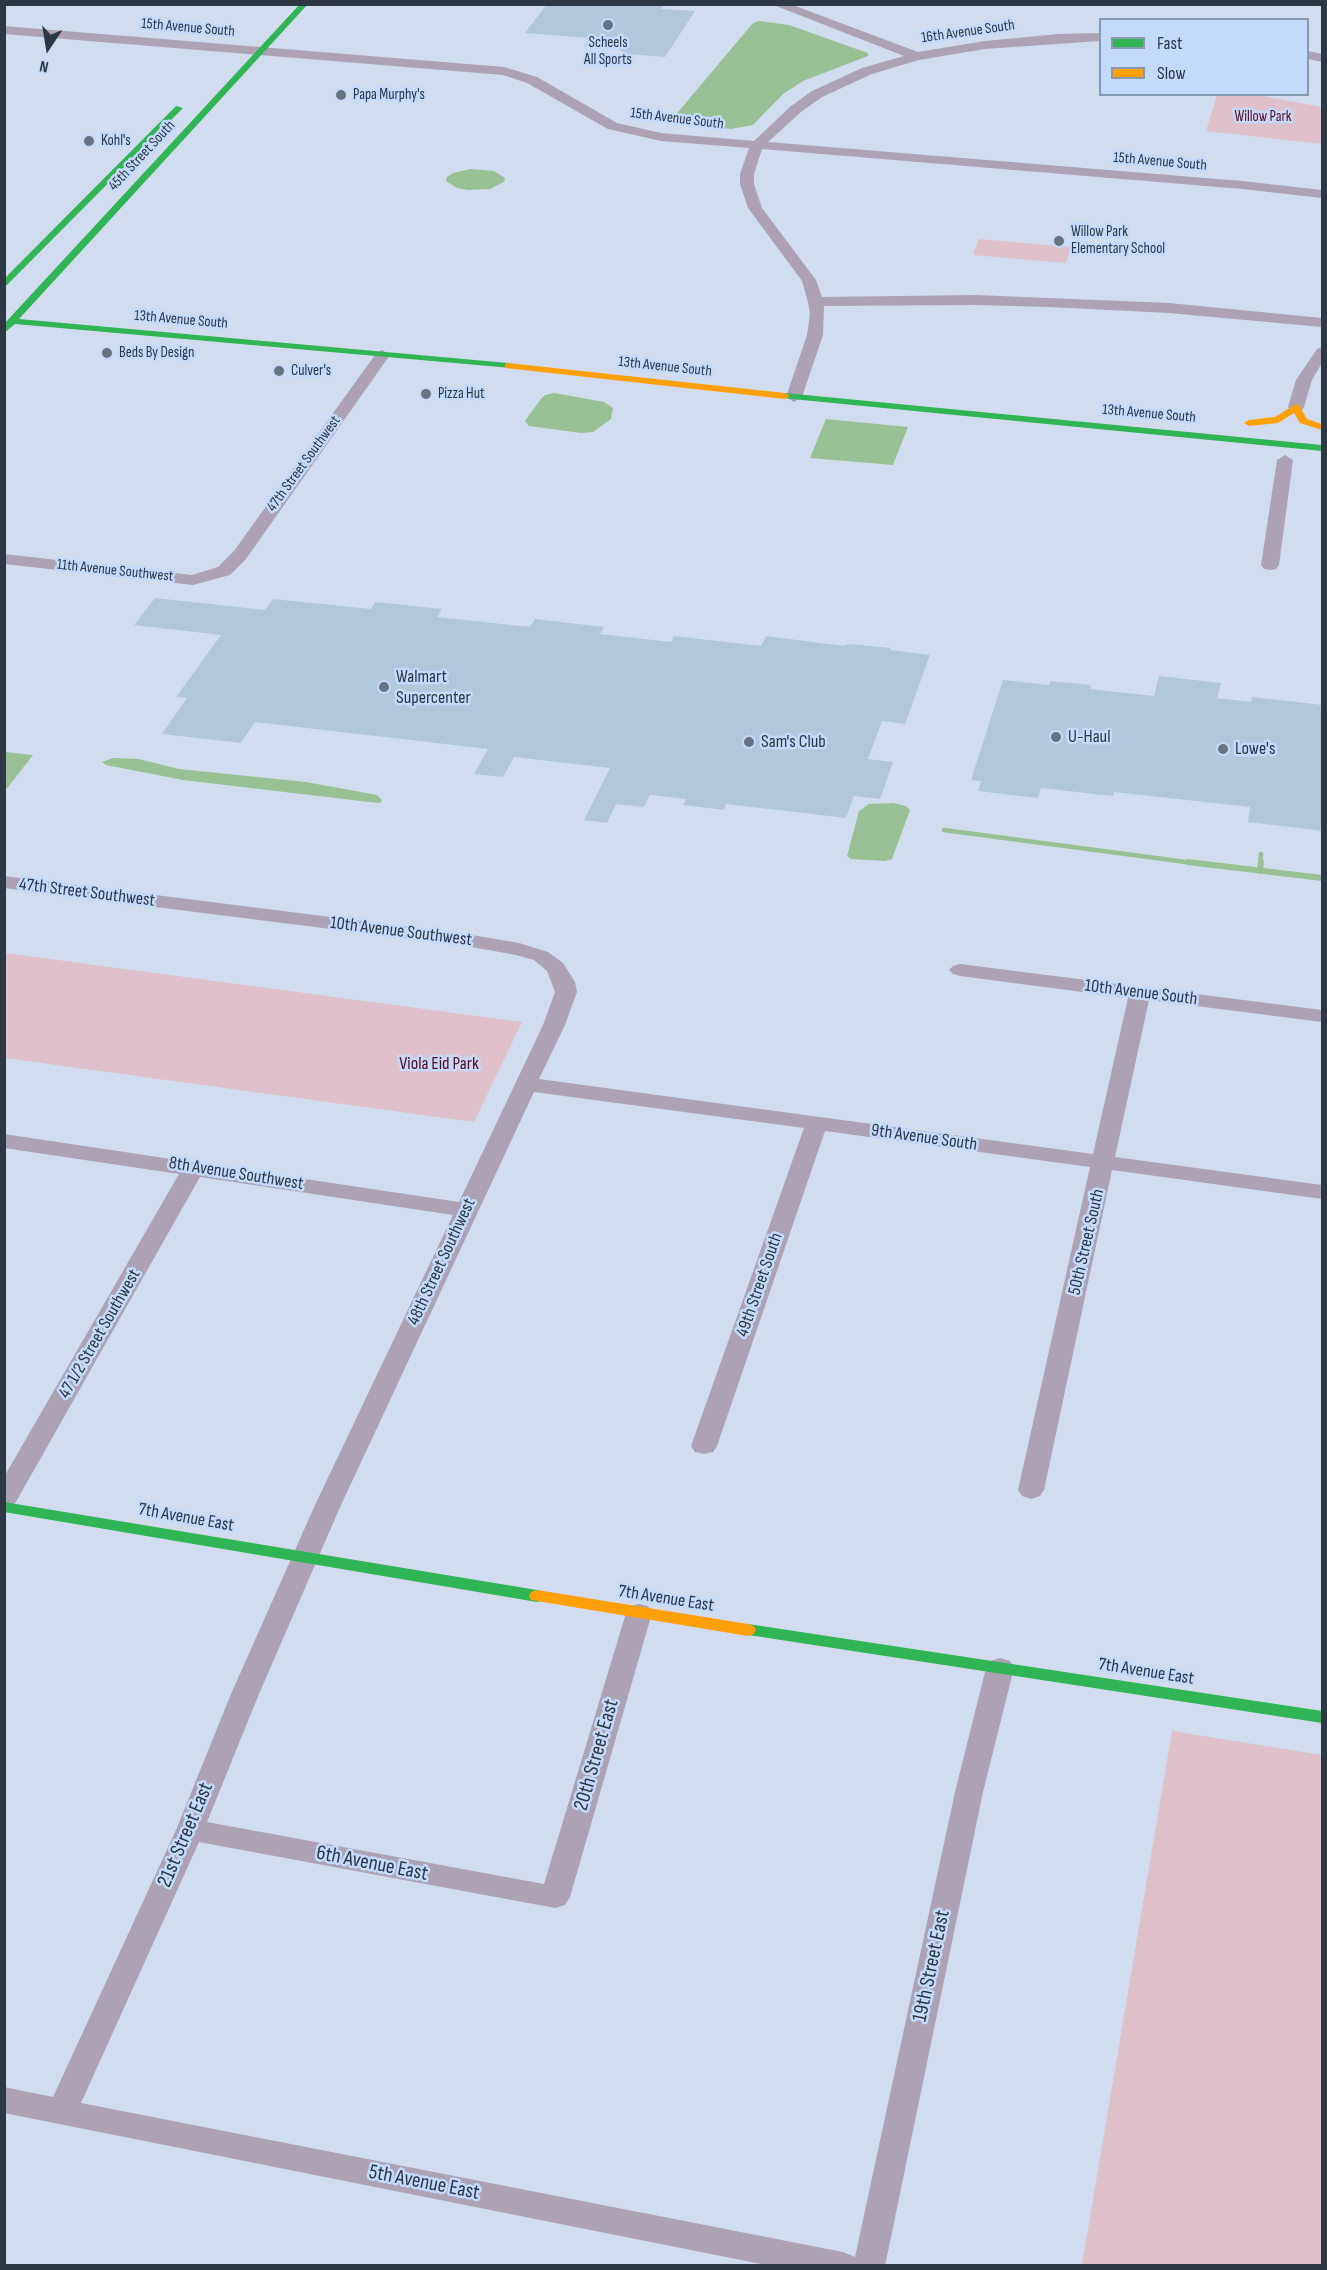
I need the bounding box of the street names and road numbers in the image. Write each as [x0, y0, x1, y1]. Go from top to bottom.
street label: 15th Avenue South [141, 15, 235, 41]
street label: 16th Avenue South [920, 17, 1016, 47]
street label: 15th Avenue South [629, 104, 725, 134]
street label: 45th Street South [105, 117, 179, 195]
street label: 15th Avenue South [1113, 149, 1207, 175]
street label: 13th Avenue South [133, 307, 229, 333]
street label: 13th Avenue South [617, 353, 713, 381]
street label: 13th Avenue South [1101, 401, 1197, 427]
street label: 47th Street Southwest [263, 413, 345, 515]
street label: 11th Avenue Southwest [56, 556, 174, 586]
street label: 47th Street Southwest [18, 874, 156, 912]
street label: 10th Avenue Southwest [329, 913, 473, 951]
street label: 10th Avenue South [1084, 975, 1198, 1011]
street label: 9th Avenue South [870, 1120, 978, 1156]
street label: 8th Avenue Southwest [167, 1153, 305, 1195]
street label: 50th Street South [1064, 1187, 1110, 1297]
street label: 48th Street Southwest [403, 1195, 481, 1329]
street label: 49th Street South [732, 1230, 788, 1340]
street label: 47 1/2 Street Southwest [54, 1266, 146, 1402]
street label: 7th Avenue East [137, 1499, 235, 1537]
street label: 7th Avenue East [617, 1581, 715, 1617]
street label: 7th Avenue East [1097, 1654, 1195, 1690]
street label: 20th Street East [569, 1696, 625, 1814]
street label: 21st Street East [153, 1779, 219, 1891]
street label: 6th Avenue East [314, 1841, 430, 1887]
street label: 19th Street East [908, 1908, 956, 2024]
street label: 5th Avenue East [367, 2160, 481, 2206]

